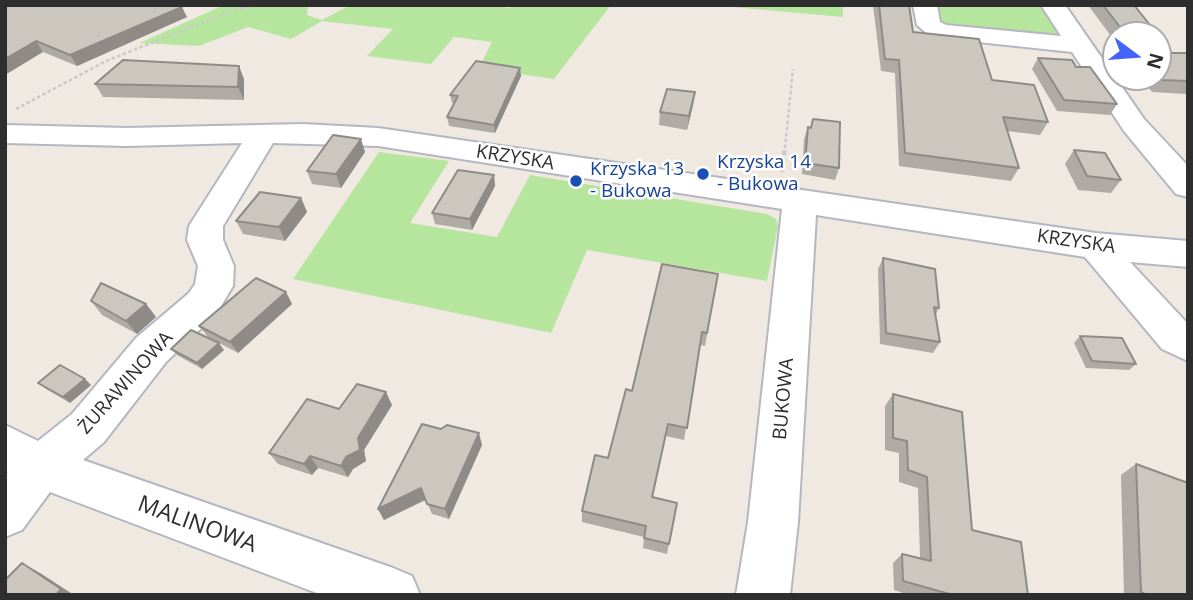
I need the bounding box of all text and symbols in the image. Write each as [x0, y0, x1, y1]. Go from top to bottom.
north arrow [1102, 21, 1172, 91]
text: N [1141, 50, 1170, 72]
street label: KRZYSKA [474, 141, 556, 175]
place label: Krzyska 14 - Bukowa [717, 152, 811, 196]
place label: Krzyska 13 - Bukowa [590, 159, 684, 203]
marker: Krzyska 14 - Bukowa [695, 166, 711, 182]
marker: Krzyska 13 - Bukowa [568, 173, 584, 189]
street label: KRZYSKA [1035, 225, 1117, 259]
street label: ŻURAWINOWA [74, 327, 178, 439]
street label: BUKOWA [769, 357, 799, 441]
street label: MALINOWA [134, 491, 260, 559]

